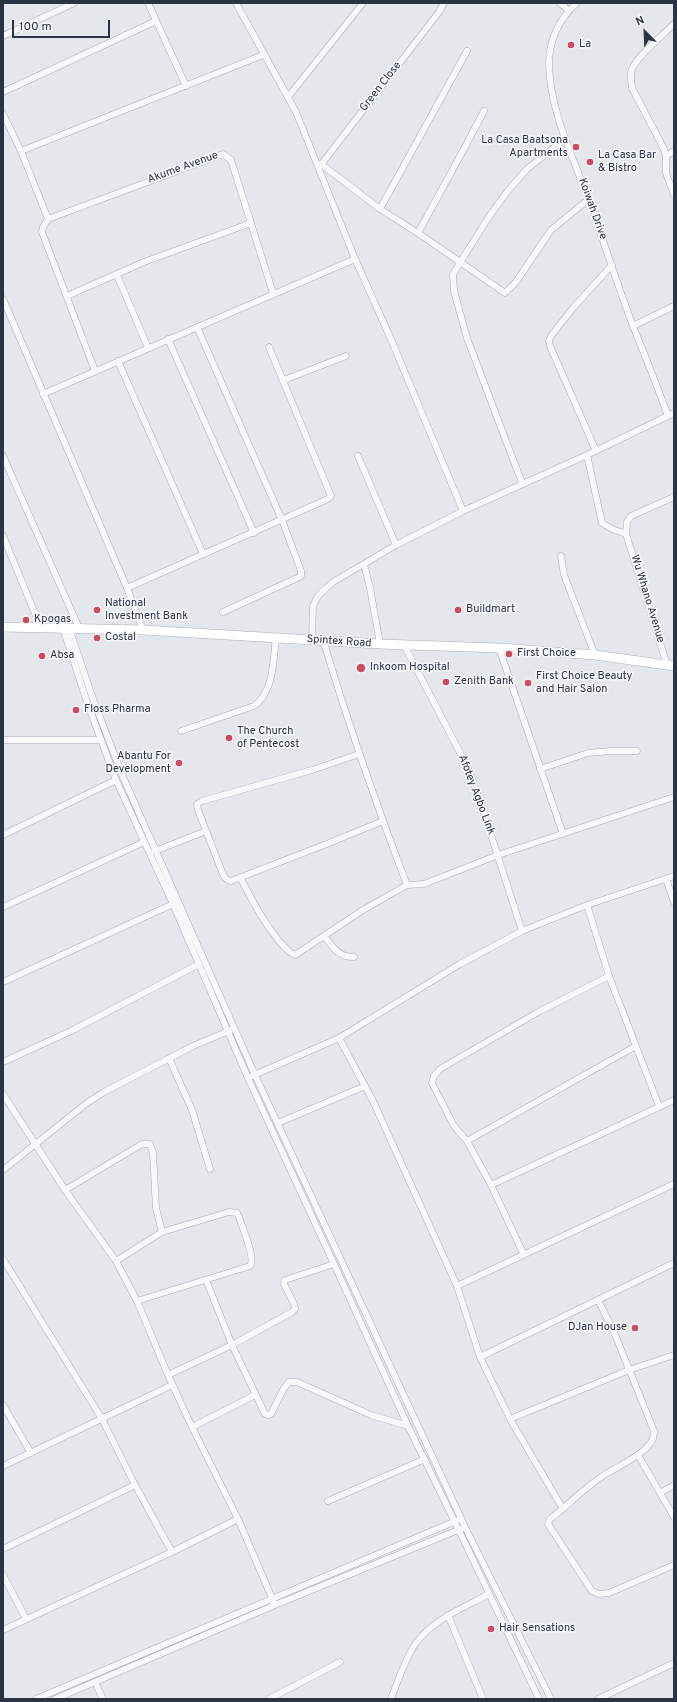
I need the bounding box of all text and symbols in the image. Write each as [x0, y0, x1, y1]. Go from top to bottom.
scale bar [14, 12, 112, 38]
north arrow [625, 12, 665, 52]
text: N [634, 13, 647, 29]
text: 100 m [19, 19, 52, 35]
place label: La [579, 38, 591, 52]
marker: La [566, 40, 576, 50]
street label: Green Close [357, 59, 405, 115]
place label: La Casa Baatsona Apartments [481, 134, 568, 160]
marker: La Casa Baatsona Apartments [571, 142, 581, 152]
street label: Akume Avenue [146, 149, 220, 187]
place label: La Casa Bar & Bistro [598, 149, 656, 175]
marker: La Casa Bar & Bistro [585, 157, 595, 167]
street label: Koiwah Drive [575, 177, 609, 241]
street label: Wu Whano Avenue [627, 553, 667, 645]
place label: National Investment Bank [105, 597, 188, 623]
place label: Buildmart [466, 603, 515, 617]
marker: National Investment Bank [92, 605, 102, 615]
marker: Buildmart [453, 605, 463, 615]
place label: Kpogas [34, 613, 71, 627]
marker: Kpogas [21, 615, 31, 625]
place label: Costal [105, 631, 136, 645]
marker: Costal [92, 633, 102, 643]
street label: Spintex Road [306, 633, 372, 651]
place label: First Choice [517, 647, 576, 661]
place label: Absa [50, 649, 74, 663]
marker: First Choice [504, 649, 514, 659]
marker: Absa [37, 651, 47, 661]
place label: Inkoom Hospital [370, 661, 450, 675]
marker: Inkoom Hospital [355, 662, 367, 674]
place label: First Choice Beauty and Hair Salon [536, 670, 632, 696]
place label: Zenith Bank [454, 675, 514, 689]
marker: Zenith Bank [441, 677, 451, 687]
marker: First Choice Beauty and Hair Salon [523, 678, 533, 688]
place label: Floss Pharma [84, 703, 150, 717]
marker: Floss Pharma [71, 705, 81, 715]
place label: The Church of Pentecost [237, 725, 299, 751]
marker: The Church of Pentecost [224, 733, 234, 743]
place label: Abantu For Development [106, 750, 171, 776]
street label: Afotey Agbo Link [455, 753, 497, 837]
marker: Abantu For Development [174, 758, 184, 768]
place label: DJan House [568, 1321, 627, 1335]
marker: DJan House [630, 1323, 640, 1333]
place label: Hair Sensations [499, 1622, 575, 1636]
marker: Hair Sensations [486, 1624, 496, 1634]

